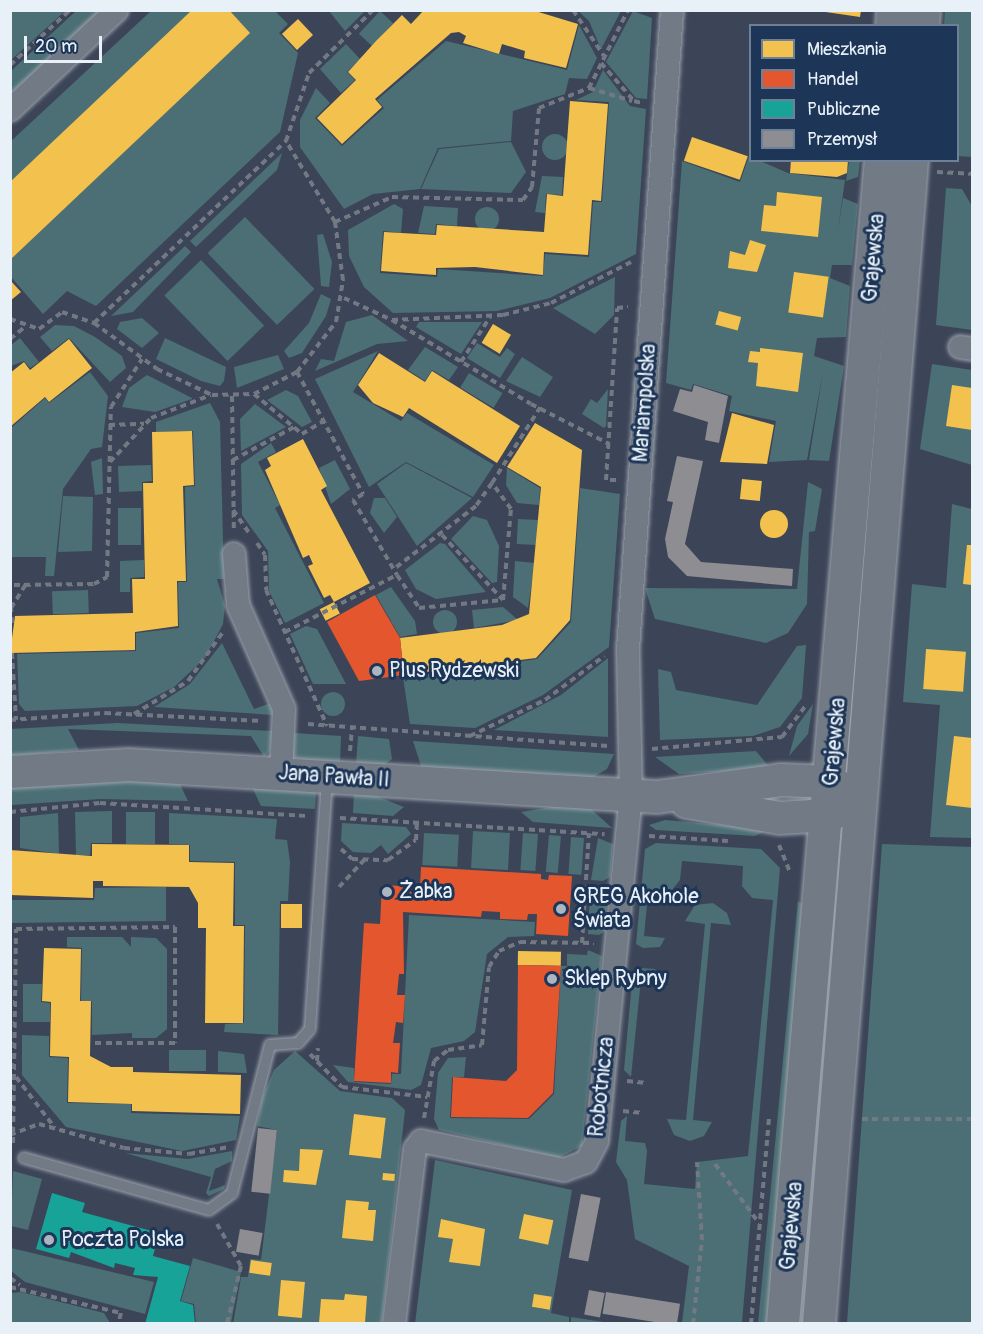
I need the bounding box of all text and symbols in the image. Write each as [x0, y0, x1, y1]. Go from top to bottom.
scale bar [27, 24, 105, 62]
legend [749, 24, 959, 162]
text: 20 m [35, 35, 77, 58]
text: Mieszkania [807, 38, 887, 61]
text: Handel [807, 68, 859, 91]
text: Publiczne [807, 98, 880, 121]
text: Przemysł [807, 128, 877, 151]
street label: Grajewska [858, 213, 890, 303]
street label: Mariampolska [628, 343, 662, 463]
place label: Plus Rydzewski [389, 658, 519, 684]
marker: Plus Rydzewski [370, 664, 384, 678]
street label: Grajewska [819, 697, 851, 787]
street label: Jana Pawła II [278, 761, 390, 793]
place label: Żabka [399, 879, 453, 905]
place label: GREG Akohole Świata [573, 884, 699, 934]
marker: Żabka [380, 885, 394, 899]
marker: GREG Akohole Świata [554, 902, 568, 916]
place label: Sklep Rybny [564, 966, 667, 992]
marker: Sklep Rybny [545, 972, 559, 986]
street label: Robotnicza [584, 1036, 620, 1138]
street label: Grajewska [776, 1181, 808, 1271]
place label: Poczta Polska [61, 1227, 184, 1253]
marker: Poczta Polska [42, 1233, 56, 1247]

